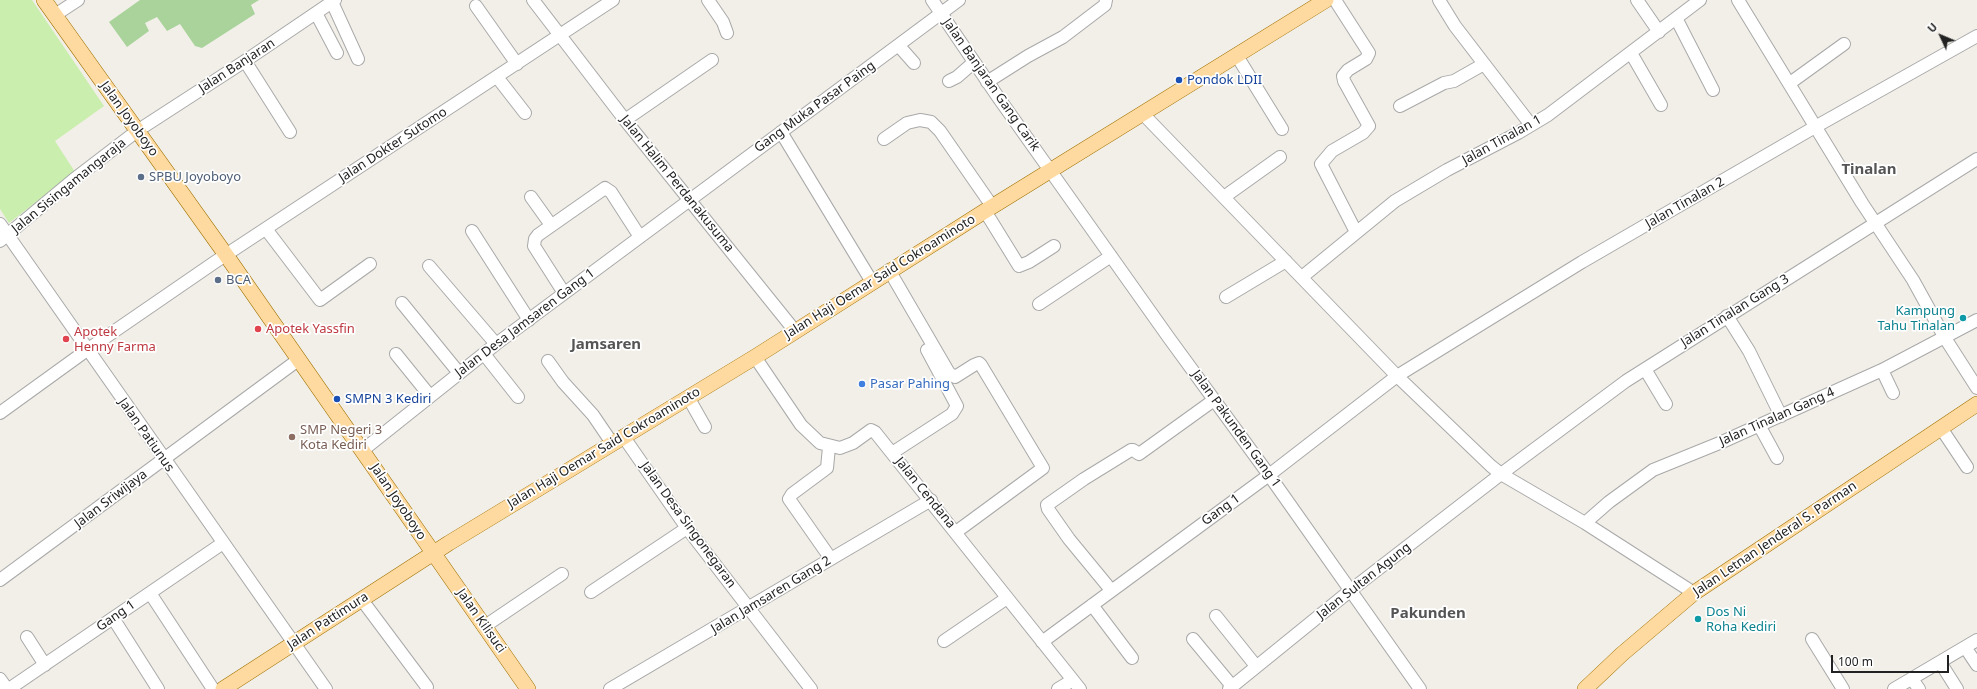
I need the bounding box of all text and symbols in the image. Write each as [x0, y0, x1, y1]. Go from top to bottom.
street label: Jalan Banjaran Gang Carik [939, 16, 1043, 154]
north arrow [1921, 16, 1961, 56]
text: U [1924, 19, 1940, 36]
street label: Jalan Banjaran [196, 36, 278, 96]
street label: Gang Muka Pasar Paing [752, 58, 878, 156]
place label: Pondok LDII [1187, 72, 1262, 88]
marker: Pondok LDII [1174, 75, 1184, 85]
street label: Jalan Joyoboyo [97, 79, 161, 159]
street label: Jalan Dokter Sutomo [336, 104, 450, 186]
street label: Jalan Halim Perdanakusuma [617, 112, 737, 256]
street label: Jalan Tinalan 1 [1460, 112, 1544, 168]
street label: Jalan Sisingamangaraja [9, 135, 129, 237]
district label: Tinalan [1841, 161, 1897, 179]
place label: SPBU Joyoboyo [149, 169, 241, 185]
marker: SPBU Joyoboyo [136, 172, 146, 182]
street label: Jalan Tinalan 2 [1643, 174, 1727, 232]
street label: Jalan Haji Oemar Said Cokroaminoto [782, 212, 978, 342]
street label: Jalan Desa Jamsaren Gang 1 [452, 265, 598, 381]
street label: Jalan Tinalan Gang 3 [1678, 271, 1792, 351]
place label: BCA [226, 272, 251, 288]
marker: BCA [213, 275, 223, 285]
place label: Kampung Tahu Tinalan [1877, 303, 1955, 334]
marker: Kampung Tahu Tinalan [1958, 313, 1968, 323]
place label: Apotek Yassfin [266, 321, 355, 337]
place label: Apotek Henny Farma [74, 324, 156, 355]
marker: Apotek Yassfin [253, 324, 263, 334]
marker: Apotek Henny Farma [61, 334, 71, 344]
district label: Jamsaren [571, 336, 641, 354]
street label: Jalan Pakunden Gang 1 [1188, 367, 1284, 491]
place label: Pasar Pahing [870, 376, 950, 392]
marker: Pasar Pahing [857, 379, 867, 389]
street label: Jalan Haji Oemar Said Cokroaminoto [505, 384, 703, 512]
street label: Jalan Tinalan Gang 4 [1717, 385, 1837, 449]
place label: SMPN 3 Kediri [345, 391, 431, 407]
marker: SMPN 3 Kediri [332, 394, 342, 404]
street label: Jalan Patiunus [115, 395, 177, 475]
place label: SMP Negeri 3 Kota Kediri [300, 422, 382, 453]
marker: SMP Negeri 3 Kota Kediri [287, 432, 297, 442]
street label: Jalan Cendana [892, 454, 958, 532]
street label: Jalan Desa Singonegaran [637, 459, 739, 591]
street label: Jalan Joyoboyo [367, 461, 429, 543]
street label: Jalan Sriwijaya [72, 467, 150, 531]
street label: Jalan Letnan Jenderal S. Parman [1690, 478, 1860, 600]
street label: Gang 1 [1199, 491, 1243, 529]
street label: Jalan Sultan Agung [1314, 539, 1414, 623]
street label: Jalan Jamsaren Gang 2 [708, 553, 834, 637]
street label: Jalan Kilisuci [453, 586, 509, 656]
street label: Jalan Pattimura [285, 589, 371, 653]
street label: Gang 1 [94, 597, 138, 635]
place label: Dos Ni Roha Kediri [1706, 604, 1776, 635]
district label: Pakunden [1390, 605, 1466, 623]
marker: Dos Ni Roha Kediri [1693, 614, 1703, 624]
scale bar [1833, 647, 1951, 673]
text: 100 m [1838, 653, 1873, 670]

